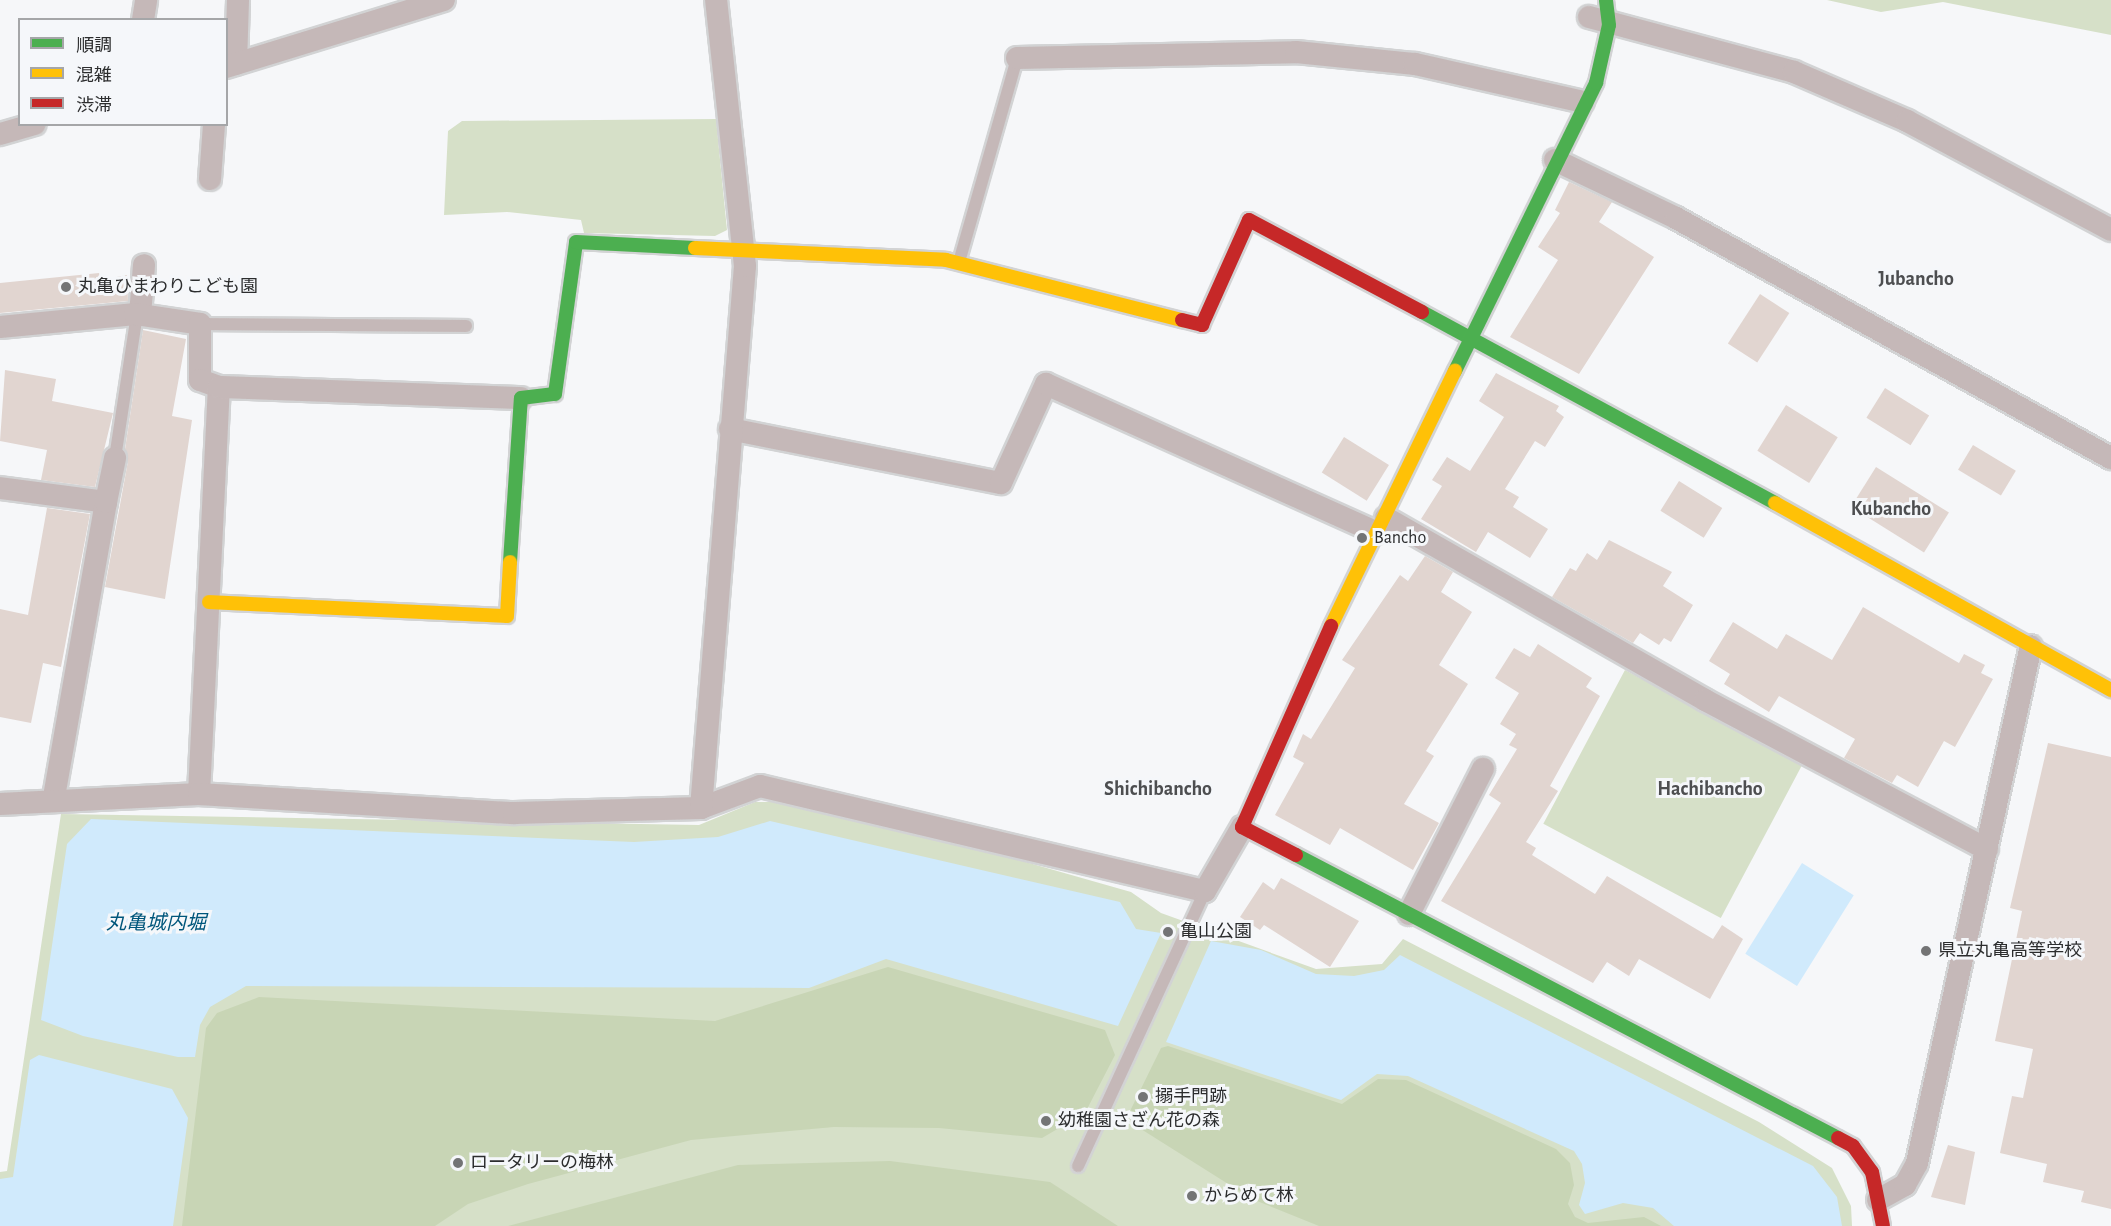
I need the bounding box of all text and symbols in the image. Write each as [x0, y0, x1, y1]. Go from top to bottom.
legend [18, 18, 228, 126]
text: 順調 [76, 37, 112, 55]
text: 混雑 [76, 67, 112, 85]
text: 渋滞 [76, 97, 112, 115]
district label: Jubancho [1878, 267, 1954, 291]
place label: 丸亀ひまわりこども園 [78, 276, 258, 298]
marker: 丸亀ひまわりこども園 [59, 280, 73, 294]
district label: Kubancho [1851, 497, 1931, 521]
place label: Bancho [1374, 527, 1426, 549]
marker: Bancho [1355, 531, 1369, 545]
district label: Shichibancho [1104, 777, 1212, 801]
district label: Hachibancho [1657, 777, 1763, 801]
water label: 丸亀城内堀 [106, 911, 206, 935]
place label: 亀山公園 [1180, 921, 1252, 943]
marker: 亀山公園 [1161, 925, 1175, 939]
place label: 県立丸亀高等学校 [1938, 940, 2082, 962]
marker: 県立丸亀高等学校 [1919, 944, 1933, 958]
place label: 搦手門跡 [1155, 1086, 1227, 1108]
marker: 搦手門跡 [1136, 1090, 1150, 1104]
place label: 幼稚園さざん花の森 [1058, 1110, 1220, 1132]
marker: 幼稚園さざん花の森 [1039, 1114, 1053, 1128]
place label: ロータリーの梅林 [470, 1152, 614, 1174]
marker: ロータリーの梅林 [451, 1156, 465, 1170]
place label: からめて林 [1204, 1185, 1294, 1207]
marker: からめて林 [1185, 1189, 1199, 1203]

